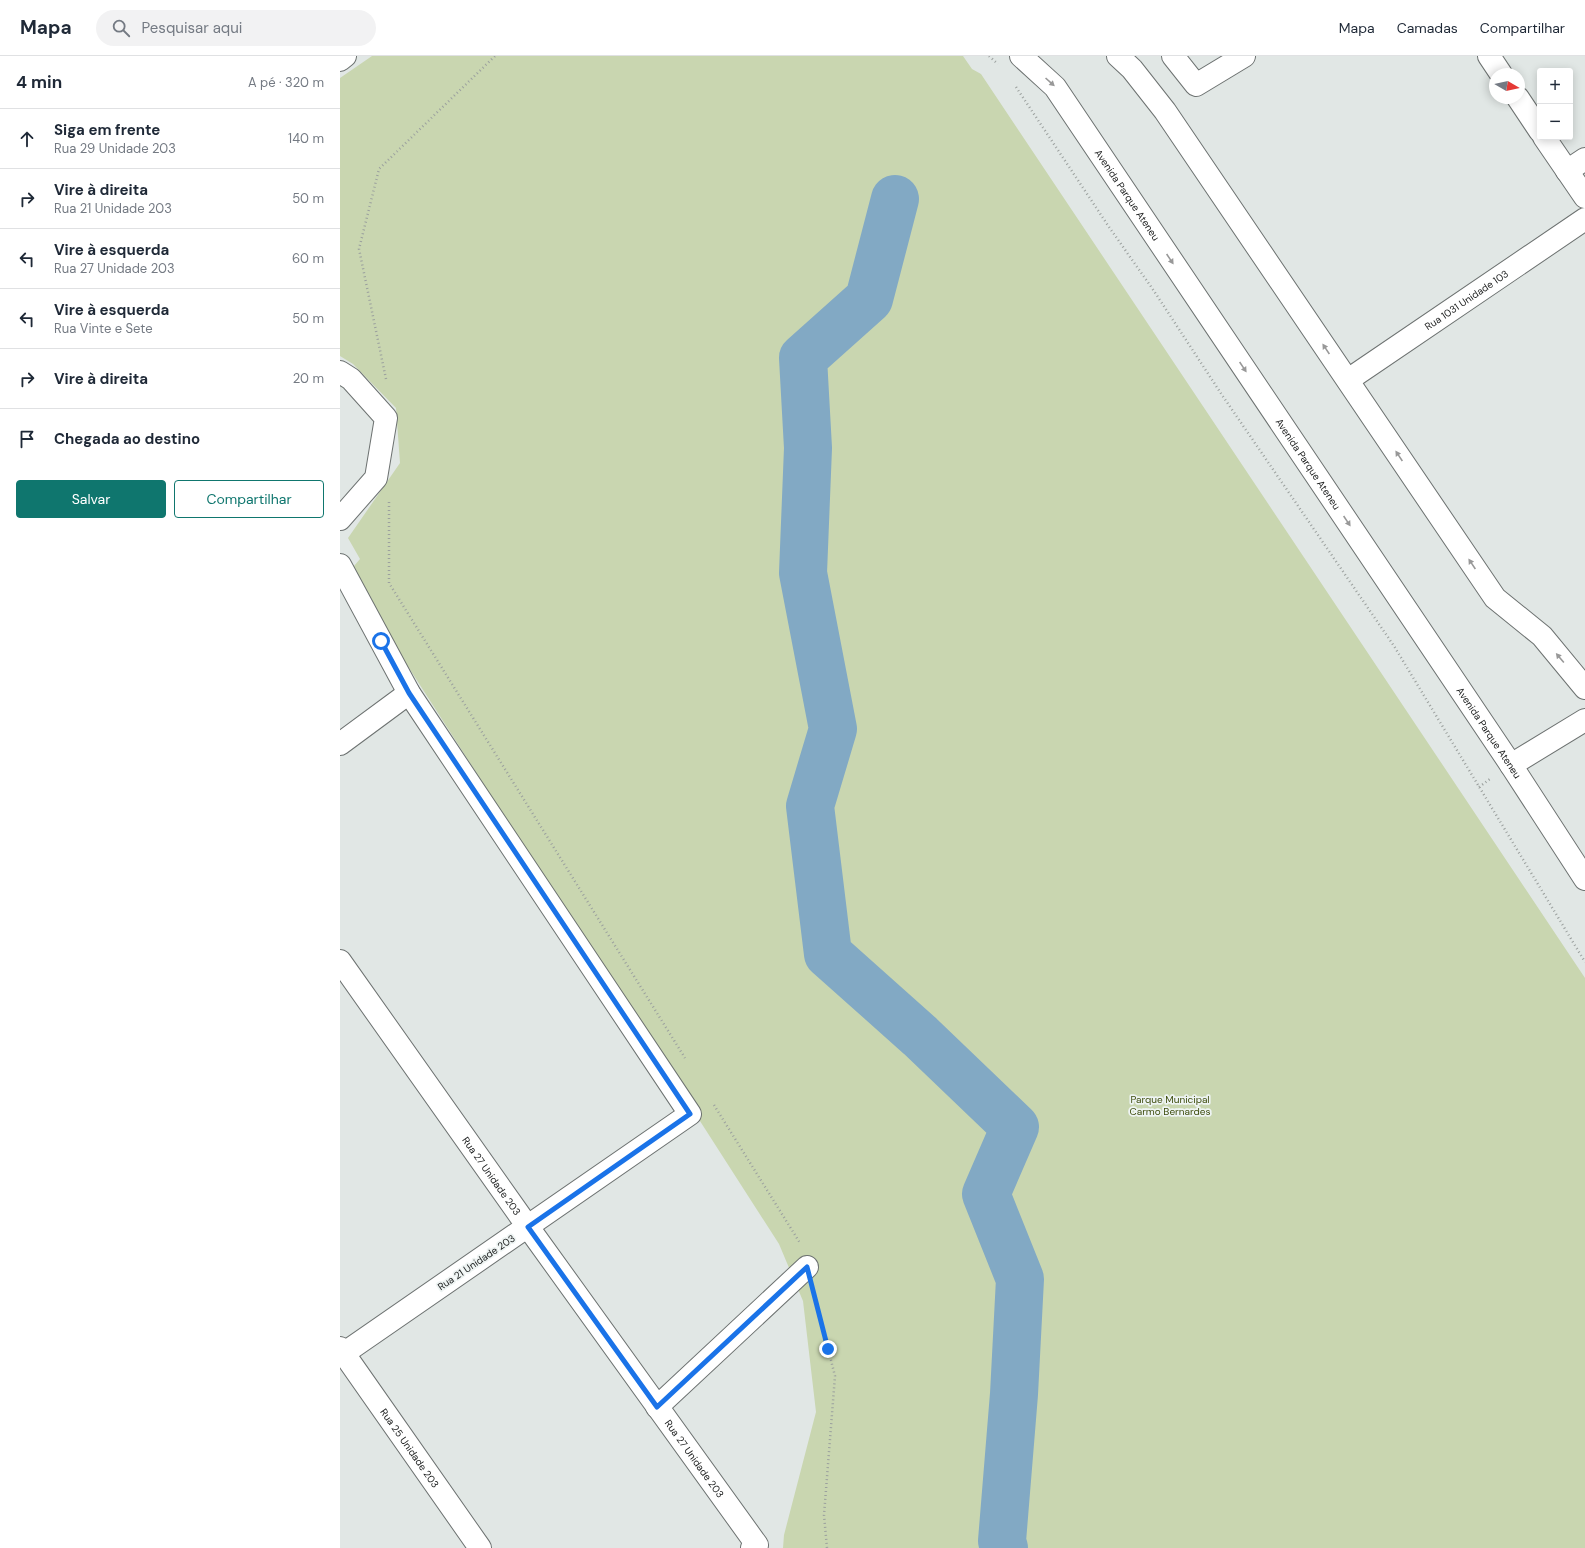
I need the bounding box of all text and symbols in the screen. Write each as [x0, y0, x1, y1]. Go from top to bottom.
search box [96, 10, 376, 46]
text: Mapa [20, 15, 72, 40]
icon: search [110, 17, 132, 39]
text: Pesquisar aqui [142, 18, 242, 38]
text: Mapa [1339, 19, 1375, 37]
text: Camadas [1397, 19, 1458, 37]
text: Compartilhar [1480, 19, 1565, 37]
north arrow [1489, 68, 1525, 104]
map controls [1537, 68, 1573, 140]
button: + [1537, 68, 1573, 104]
text: 4 min [16, 71, 62, 93]
text: A pé · 320 m [248, 74, 324, 91]
one-way arrow [1045, 77, 1055, 87]
button: − [1537, 104, 1573, 140]
text: Siga em frente [54, 120, 160, 140]
icon: ahead [16, 128, 38, 150]
text: 140 m [288, 130, 324, 147]
text: Rua 29 Unidade 203 [54, 140, 176, 157]
street label: Avenida Parque Ateneu [1092, 147, 1163, 243]
text: Vire à direita [54, 180, 148, 200]
icon: right [16, 188, 38, 210]
text: 50 m [292, 190, 324, 207]
text: Rua 21 Unidade 203 [54, 200, 172, 217]
text: Vire à esquerda [54, 240, 169, 260]
icon: left [16, 248, 38, 270]
text: 60 m [292, 250, 324, 267]
one-way arrow [1167, 253, 1174, 264]
text: Rua 27 Unidade 203 [54, 260, 175, 277]
street label: Rua 1031 Unidade 103 [1422, 267, 1511, 333]
text: Vire à esquerda [54, 300, 169, 320]
icon: left [16, 308, 38, 330]
text: 50 m [292, 310, 324, 327]
text: Rua Vinte e Sete [54, 320, 153, 337]
one-way arrow [1322, 343, 1330, 354]
one-way arrow [1239, 361, 1247, 372]
icon: right [16, 368, 38, 390]
text: Vire à direita [54, 369, 148, 389]
text: 20 m [293, 370, 324, 387]
street label: Avenida Parque Ateneu [1273, 416, 1343, 512]
icon: arrive [16, 428, 38, 450]
text: Chegada ao destino [54, 429, 200, 449]
one-way arrow [1395, 451, 1403, 461]
button: Salvar [16, 480, 166, 518]
button: Compartilhar [174, 480, 324, 518]
one-way arrow [1343, 515, 1350, 527]
one-way arrow [1468, 558, 1476, 569]
route start [372, 632, 390, 650]
one-way arrow [1556, 653, 1565, 663]
street label: Avenida Parque Ateneu [1453, 685, 1524, 781]
park label: Parque Municipal Carmo Bernardes [1130, 1093, 1210, 1118]
street label: Rua 27 Unidade 203 [459, 1134, 524, 1218]
street label: Rua 21 Unidade 203 [435, 1232, 518, 1293]
route end [819, 1340, 837, 1358]
street label: Rua 25 Unidade 203 [377, 1406, 442, 1490]
street label: Rua 27 Unidade 203 [662, 1417, 727, 1500]

